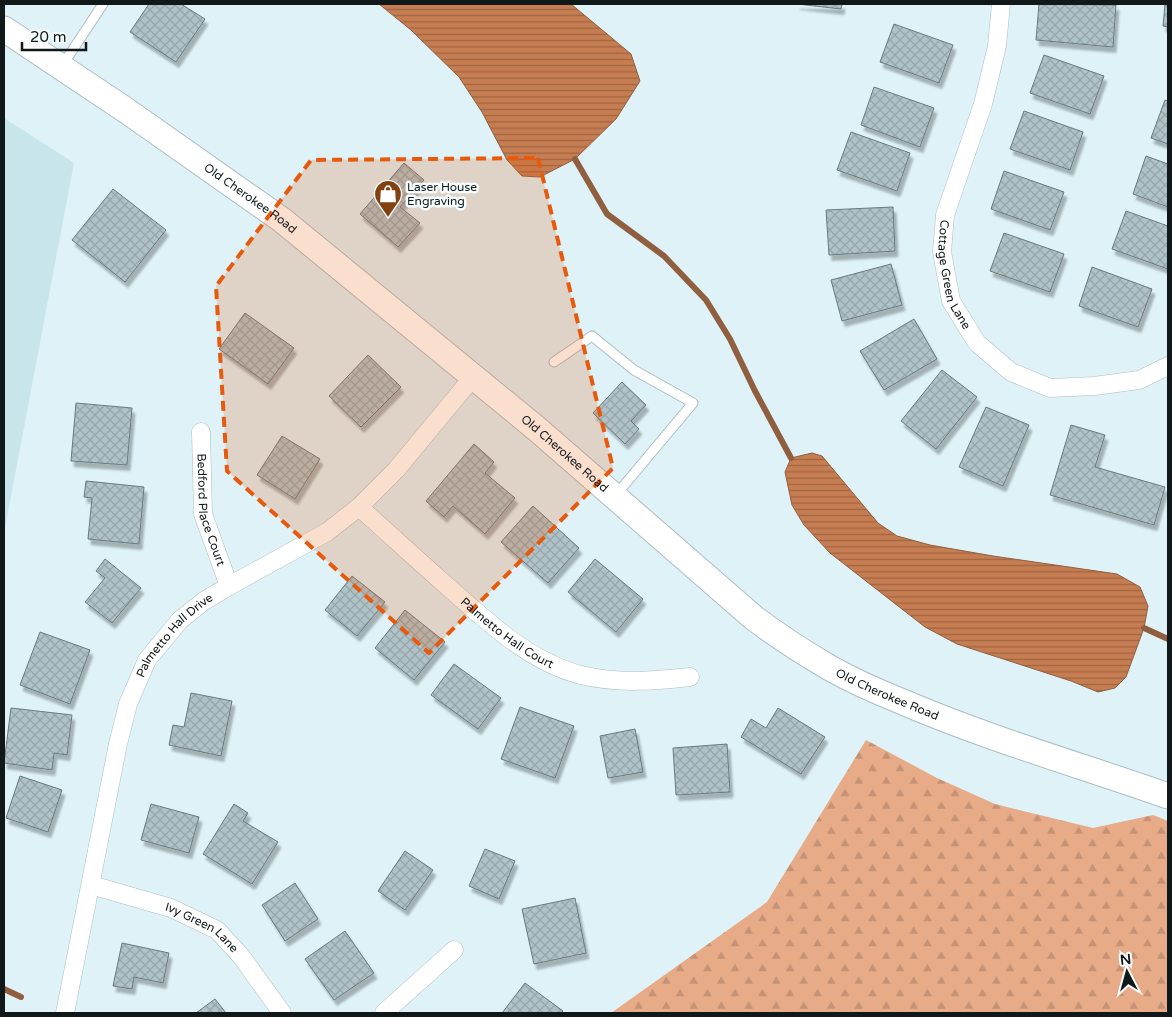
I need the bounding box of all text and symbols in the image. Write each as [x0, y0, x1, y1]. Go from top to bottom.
scale bar [22, 20, 86, 52]
text: 20 m [30, 28, 67, 46]
street label: Old Cherokee Road [201, 160, 300, 236]
shop icon: Laser House Engraving [373, 179, 403, 218]
place label: Laser House Engraving [407, 180, 477, 208]
street label: Cottage Green Lane [935, 219, 974, 332]
street label: Old Cherokee Road [518, 412, 611, 495]
street label: Bedford Place Court [195, 453, 228, 568]
street label: Palmetto Hall Drive [133, 590, 215, 679]
street label: Palmetto Hall Court [458, 595, 556, 671]
street label: Old Cherokee Road [833, 666, 941, 723]
street label: Ivy Green Lane [164, 900, 241, 956]
north arrow [1102, 947, 1152, 997]
text: N [1119, 951, 1132, 969]

